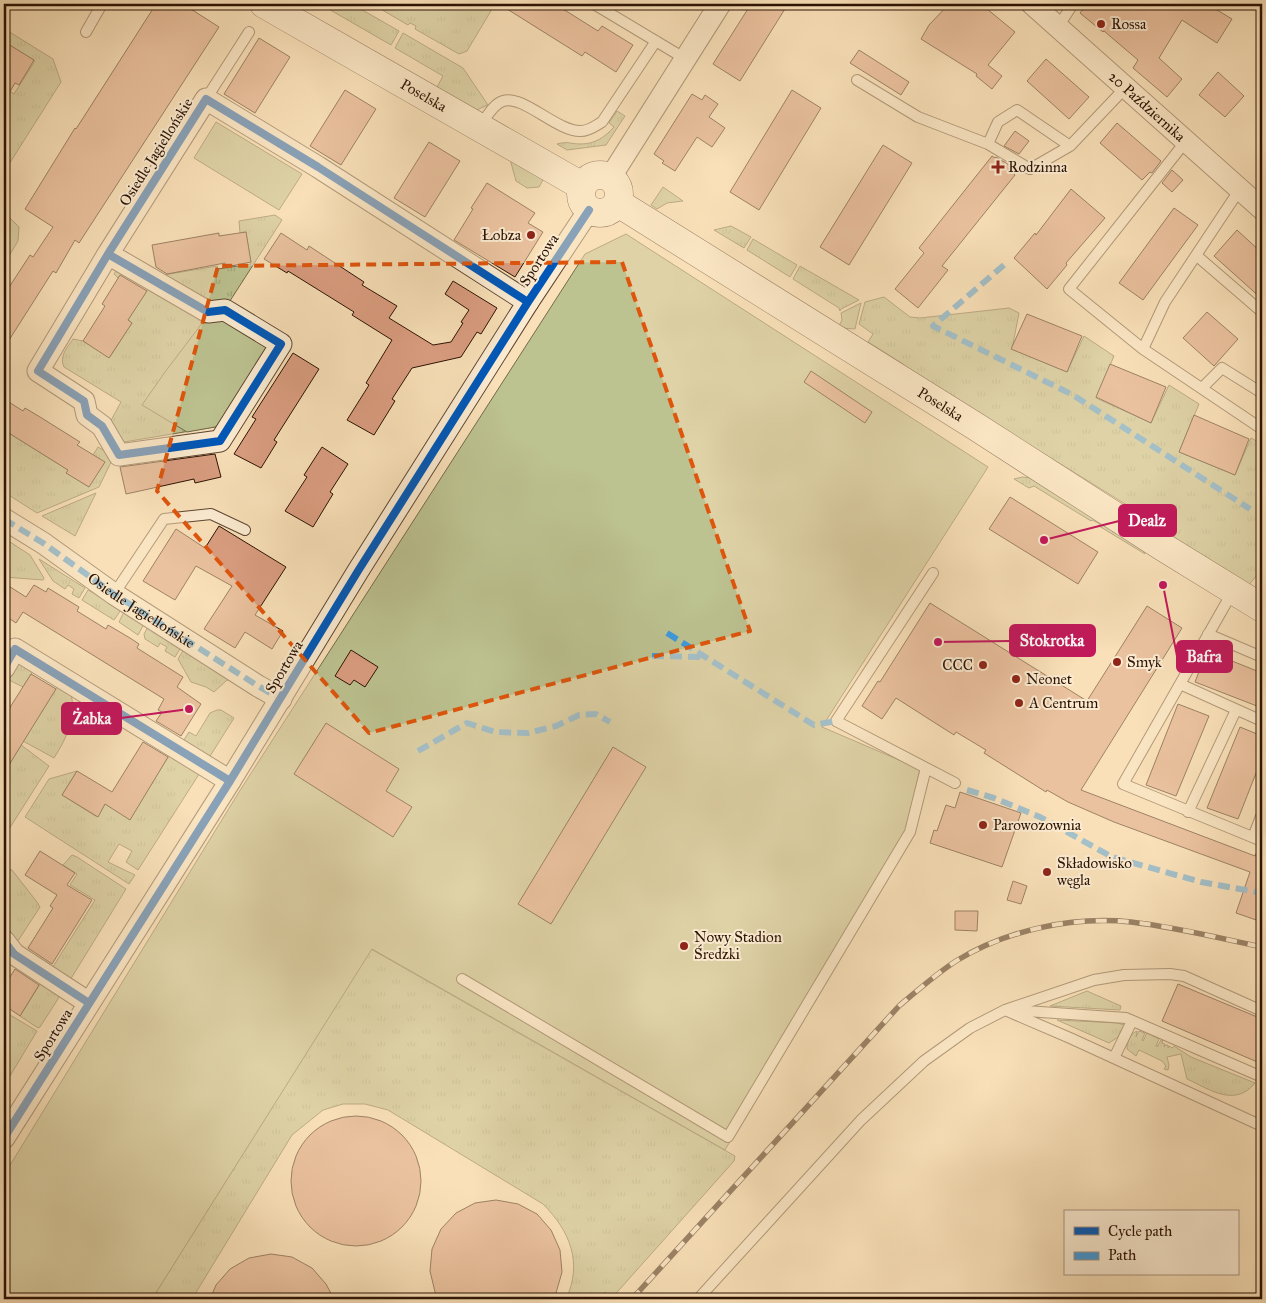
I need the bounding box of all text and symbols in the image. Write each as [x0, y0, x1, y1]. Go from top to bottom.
place label: Rossa [1111, 15, 1147, 33]
marker: Rossa [1095, 18, 1107, 30]
street label: 20 Października [1105, 67, 1190, 146]
street label: Poselska [397, 75, 451, 116]
street label: Osiedle Jagiellońskie [115, 95, 197, 210]
place label: Rodzinna [1008, 158, 1068, 176]
marker: Rodzinna [992, 161, 1004, 173]
place label: Łobza [482, 226, 522, 244]
marker: Łobza [525, 229, 537, 241]
street label: Sportowa [516, 230, 563, 289]
street label: Poselska [914, 383, 967, 426]
callout: Dealz [1119, 505, 1176, 536]
text: Dealz [1128, 511, 1166, 530]
street label: Osiedle Jagiellońskie [84, 569, 198, 652]
callout: Stokrotka [1010, 625, 1095, 656]
text: Stokrotka [1020, 631, 1085, 650]
street label: Sportowa [261, 637, 307, 697]
callout: Bafra [1177, 641, 1232, 672]
text: Bafra [1186, 647, 1223, 666]
place label: Smyk [1127, 653, 1162, 671]
place label: CCC [942, 656, 973, 674]
marker: Smyk [1111, 656, 1123, 668]
marker: CCC [977, 659, 989, 671]
place label: Neonet [1026, 670, 1073, 688]
marker: Neonet [1010, 673, 1022, 685]
place label: A Centrum [1028, 694, 1099, 712]
marker: A Centrum [1013, 697, 1025, 709]
callout: Żabka [62, 703, 121, 734]
text: Żabka [73, 707, 113, 728]
place label: Parowozownia [993, 816, 1082, 834]
marker: Parowozownia [977, 819, 989, 831]
place label: Składowisko węgla [1057, 854, 1132, 889]
marker: Składowisko węgla [1041, 866, 1053, 878]
place label: Nowy Stadion Średzki [694, 928, 782, 963]
marker: Nowy Stadion Średzki [678, 940, 690, 952]
street label: Sportowa [30, 1005, 76, 1065]
legend [1064, 1210, 1238, 1276]
text: Cycle path [1108, 1222, 1173, 1240]
text: Path [1108, 1246, 1137, 1264]

